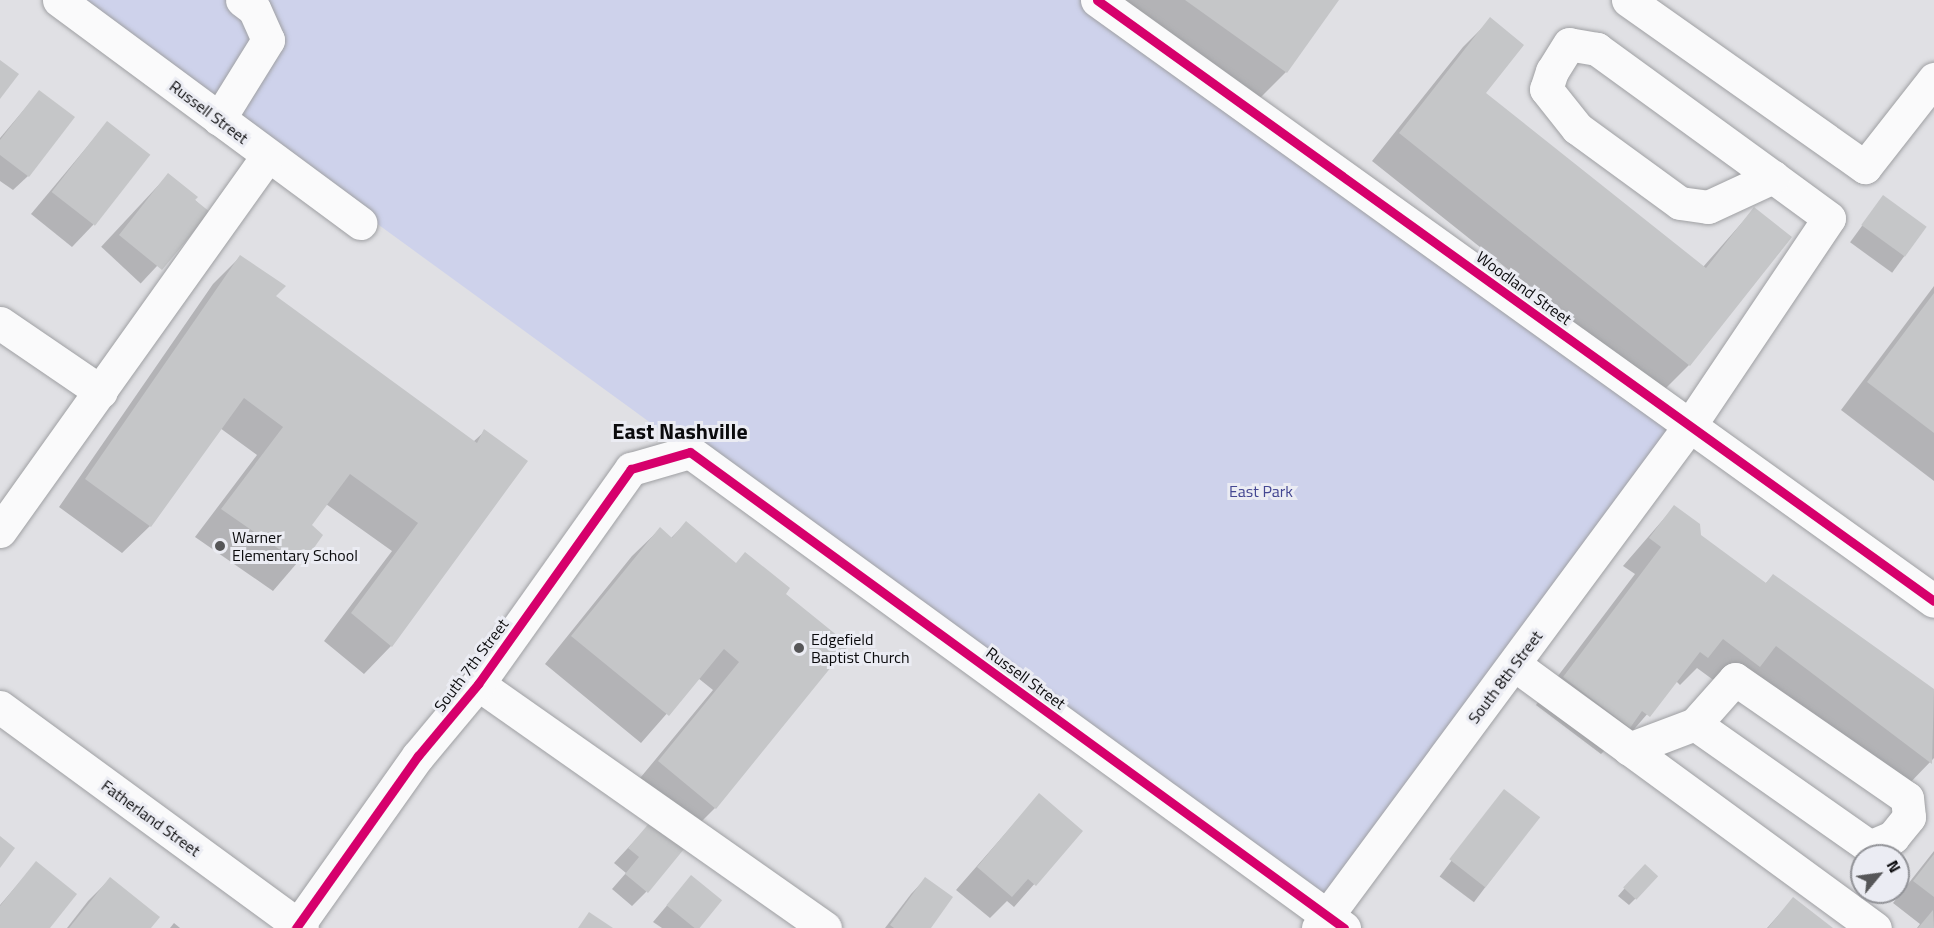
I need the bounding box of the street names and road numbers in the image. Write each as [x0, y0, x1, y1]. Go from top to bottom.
street label: Russell Street [166, 76, 252, 148]
street label: Woodland Street [1473, 247, 1575, 329]
street label: South 7th Street [430, 615, 512, 715]
street label: South 8th Street [1464, 627, 1546, 727]
street label: Russell Street [983, 643, 1069, 713]
street label: Fatherland Street [98, 776, 204, 860]

